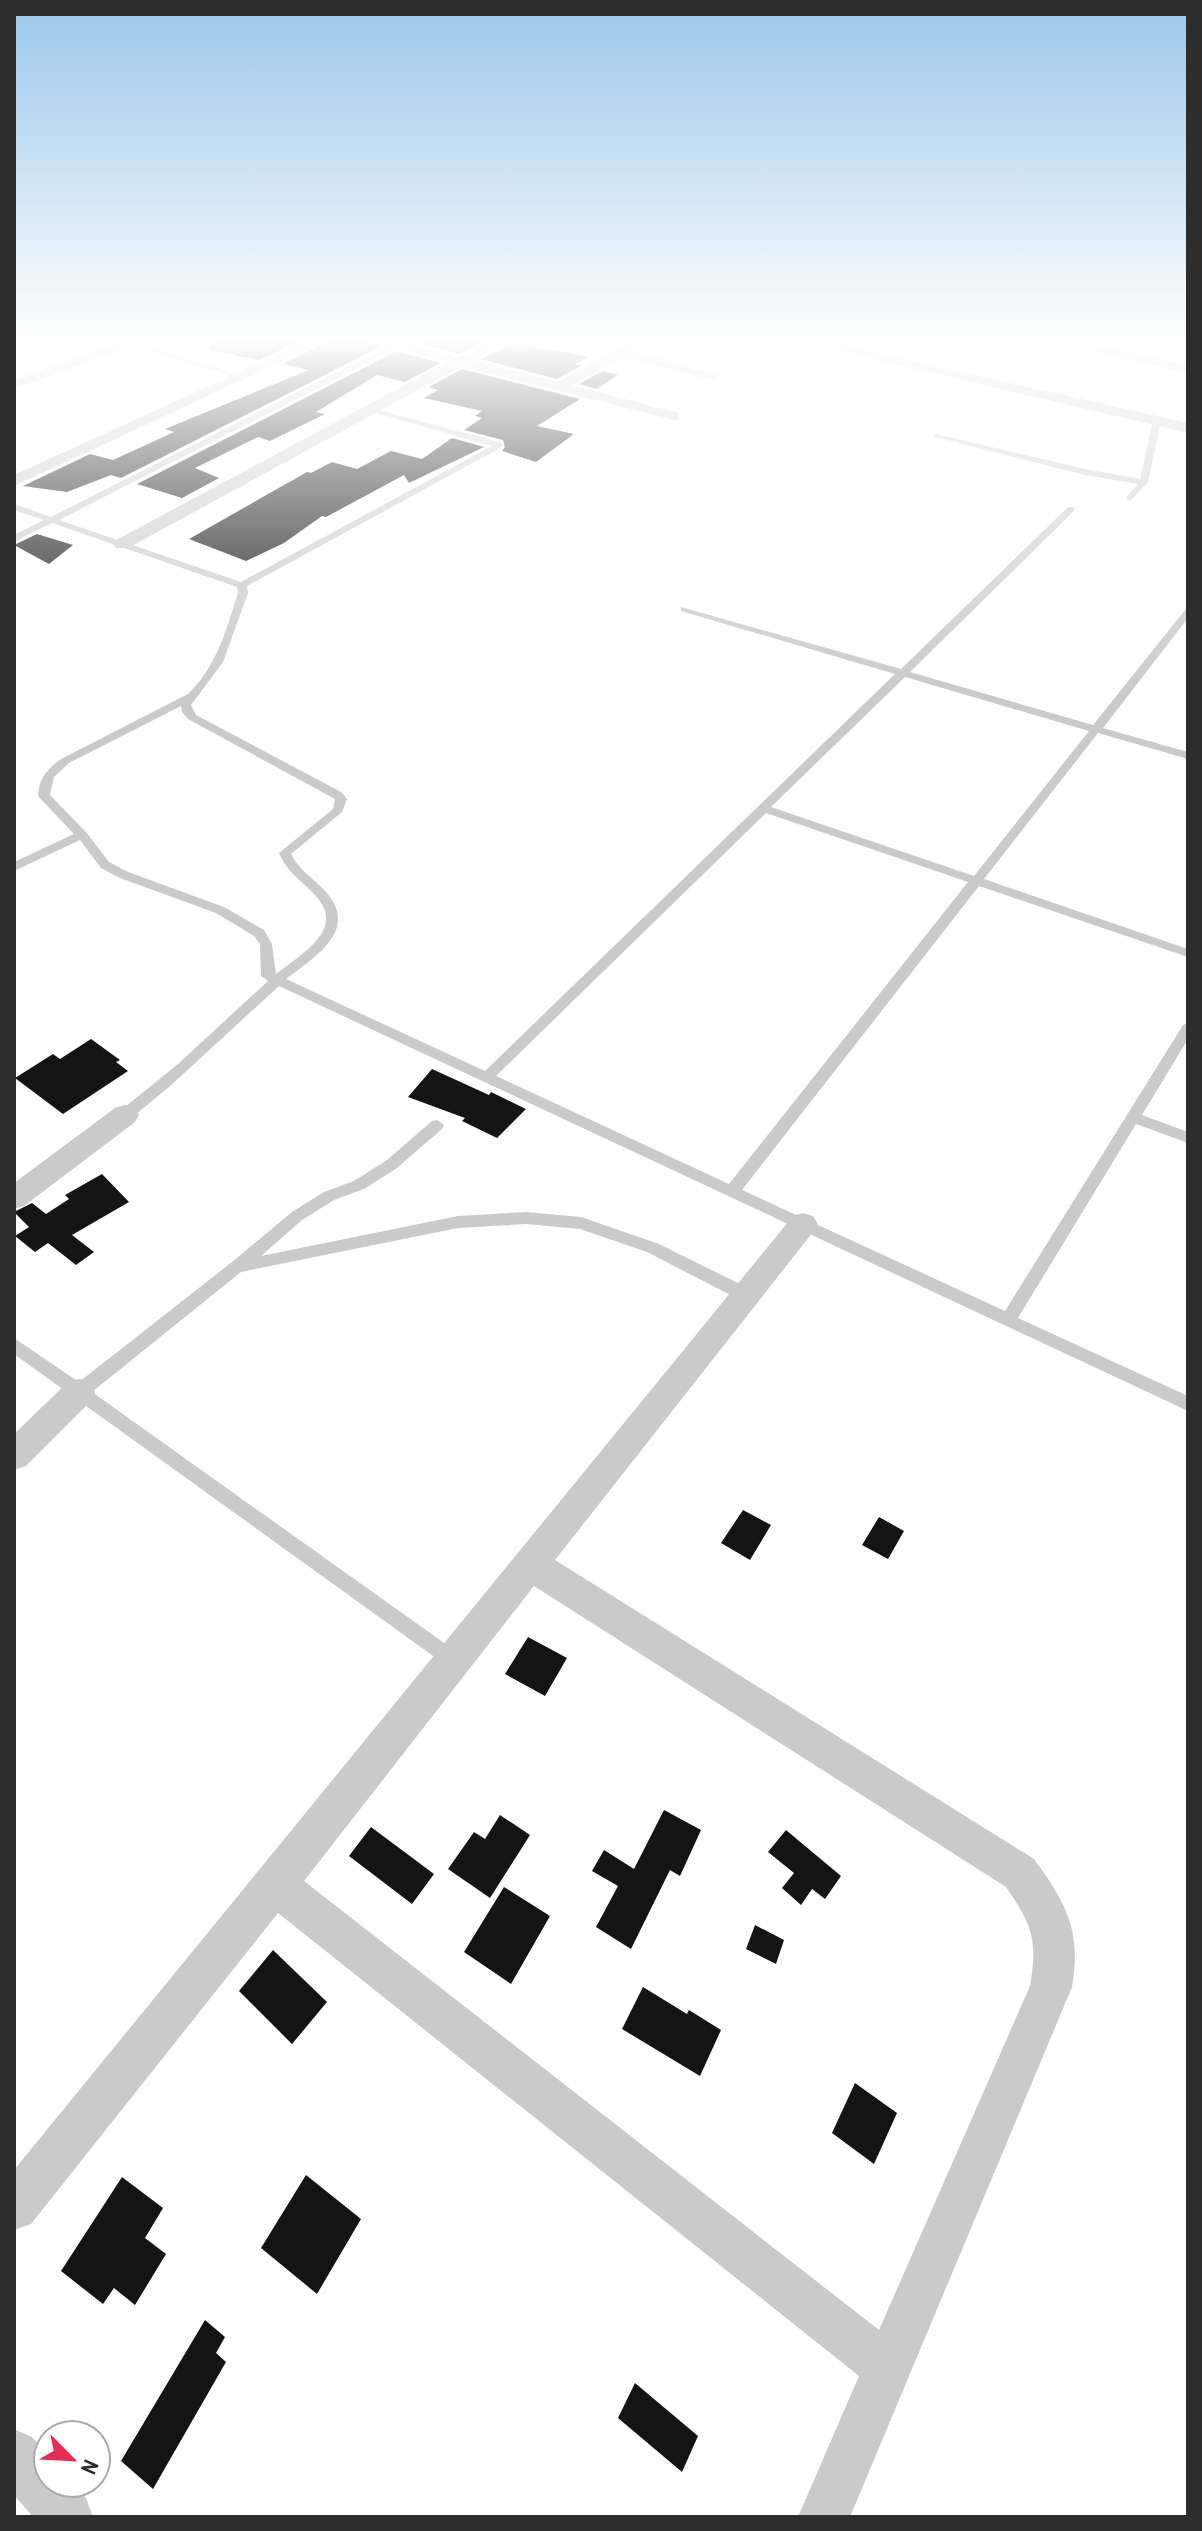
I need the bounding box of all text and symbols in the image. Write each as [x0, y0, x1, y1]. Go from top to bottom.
north arrow [32, 2419, 112, 2499]
text: N [74, 2455, 107, 2479]

